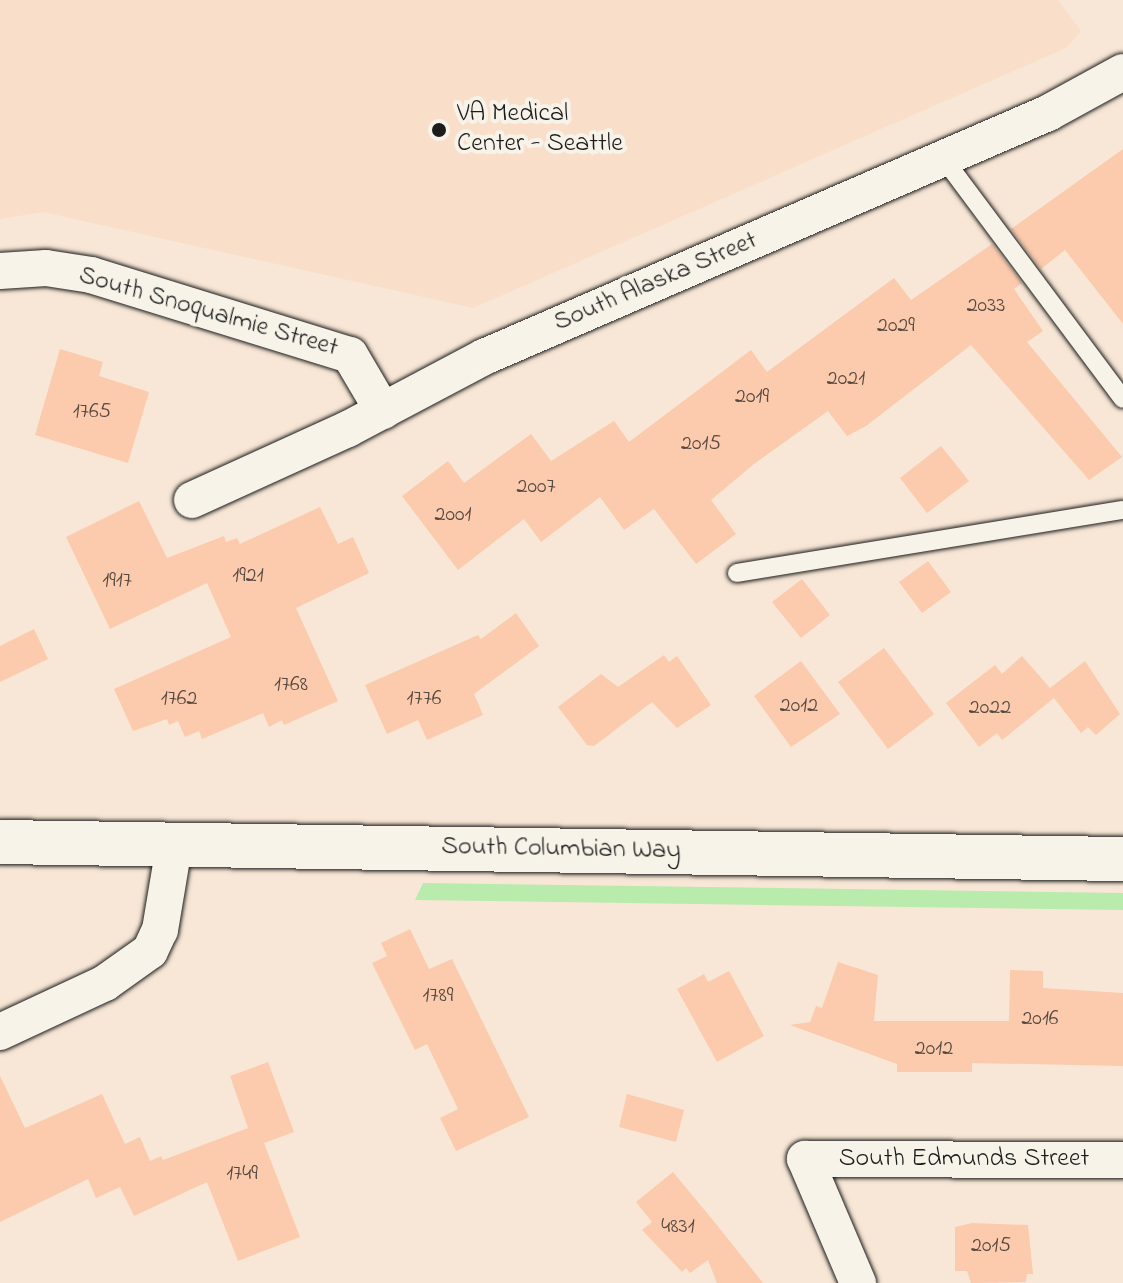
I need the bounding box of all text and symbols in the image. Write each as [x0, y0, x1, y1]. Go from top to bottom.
place label: VA Medical Center - Seattle [457, 99, 623, 160]
marker: VA Medical Center - Seattle [428, 119, 450, 141]
street label: South Alaska Street [550, 226, 762, 340]
street label: South Snoqualmie Street [75, 261, 341, 365]
house number: 2033 [967, 294, 1005, 320]
house number: 2029 [877, 314, 915, 340]
house number: 2021 [827, 367, 865, 393]
house number: 2019 [735, 385, 769, 411]
house number: 1765 [73, 400, 111, 426]
house number: 2015 [681, 432, 721, 458]
house number: 2007 [516, 475, 556, 501]
house number: 2001 [435, 503, 471, 529]
house number: 1921 [232, 564, 264, 590]
house number: 1917 [102, 569, 132, 595]
house number: 1768 [274, 673, 308, 699]
house number: 1762 [161, 687, 197, 713]
house number: 1776 [407, 687, 441, 713]
house number: 2012 [780, 694, 818, 720]
house number: 2022 [969, 696, 1011, 722]
street label: South Columbian Way [441, 832, 681, 868]
house number: 1789 [423, 984, 453, 1010]
house number: 2016 [1021, 1007, 1059, 1033]
house number: 2012 [915, 1037, 953, 1063]
street label: South Edmunds Street [839, 1144, 1089, 1176]
house number: 1749 [226, 1162, 258, 1188]
house number: 4831 [661, 1215, 695, 1241]
house number: 2015 [971, 1234, 1011, 1260]

